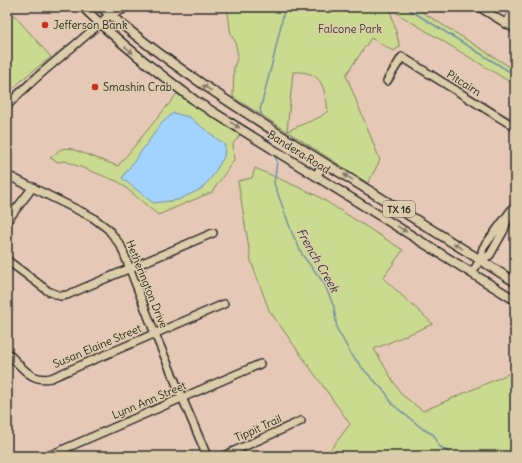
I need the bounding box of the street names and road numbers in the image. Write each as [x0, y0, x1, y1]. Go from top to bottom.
street label: Pitcairn [444, 67, 484, 99]
street label: Bandera Road [265, 127, 333, 177]
road number: TX 16 [383, 201, 415, 217]
street label: Hetherington Drive [123, 238, 171, 330]
street label: Susan Elaine Street [51, 321, 144, 371]
street label: Lynn Ann Street [110, 378, 188, 422]
street label: Tippit Trail [232, 411, 284, 445]

